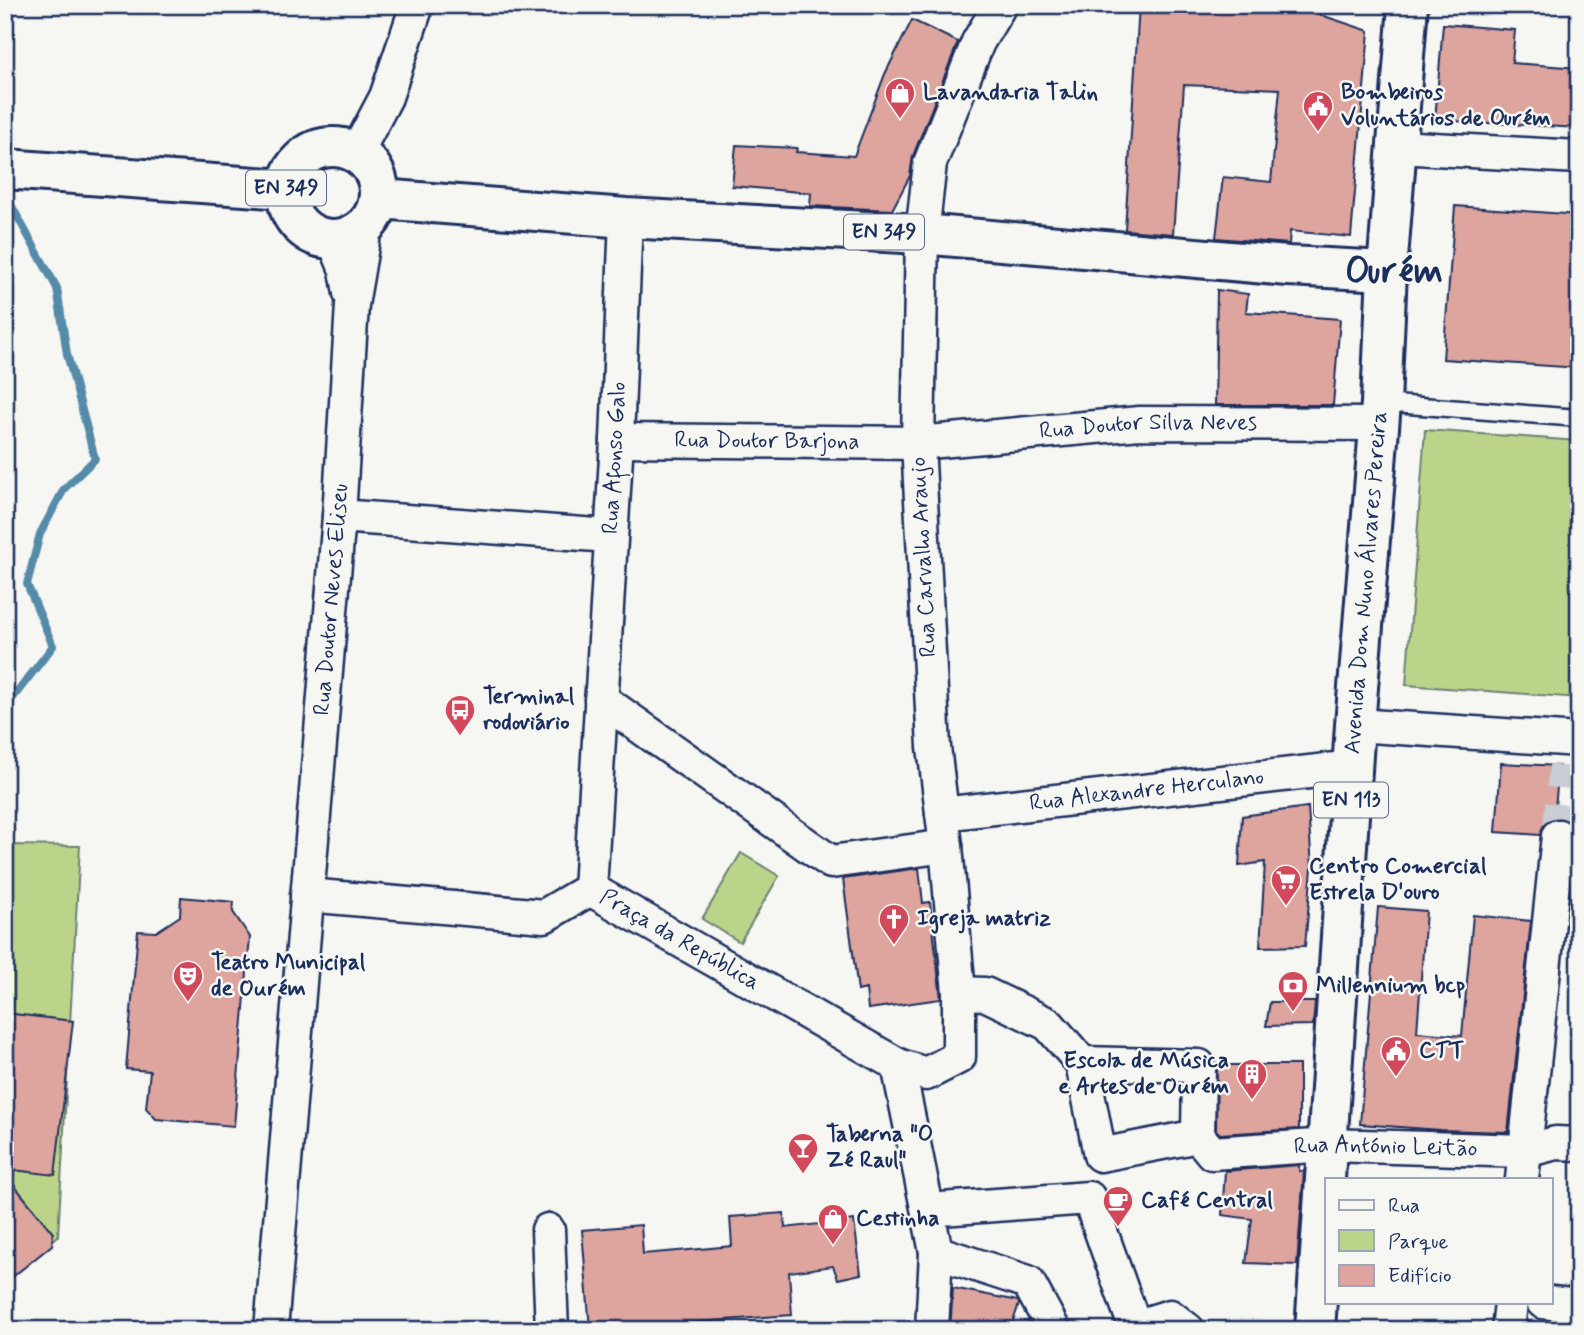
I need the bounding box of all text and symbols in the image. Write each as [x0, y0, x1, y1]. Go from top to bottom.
shop icon: Lavandaria Talin [883, 76, 917, 120]
place label: Lavandaria Talin [923, 78, 1098, 108]
place label: Bombeiros Voluntários de Ourém [1341, 78, 1551, 134]
public building icon: Bombeiros Voluntários de Ourém [1301, 89, 1335, 133]
road number: EN 349 [246, 170, 326, 206]
road number: EN 349 [844, 215, 924, 250]
district label: Ourém [1345, 248, 1443, 296]
street label: Rua Afonso Galo [596, 381, 635, 535]
street label: Rua Doutor Silva Neves [1038, 408, 1257, 447]
street label: Avenida Dom Nuno Álvares Pereira [1338, 410, 1395, 755]
street label: Rua Doutor Barjona [674, 426, 860, 457]
street label: Rua Carvalho Araujo [904, 456, 944, 658]
street label: Rua Doutor Neves Eliseu [307, 483, 356, 717]
place label: Terminal rodoviário [483, 682, 575, 738]
bus stop icon: Terminal rodoviário [443, 693, 477, 737]
street label: Rua Alexandre Herculano [1028, 762, 1266, 819]
road number: EN 113 [1314, 782, 1388, 818]
place label: Centro Comercial Estrela D'ouro [1309, 852, 1487, 908]
supermarket icon: Centro Comercial Estrela D'ouro [1269, 863, 1303, 907]
street label: Praça da República [594, 882, 765, 998]
church icon: Igreja matriz [877, 902, 911, 946]
place label: Igreja matriz [917, 904, 1051, 934]
place label: Teatro Municipal de Ourém [211, 948, 366, 1004]
theatre icon: Teatro Municipal de Ourém [171, 959, 205, 1003]
bank icon: Millennium bcp [1276, 969, 1310, 1013]
place label: Millennium bcp [1316, 971, 1465, 1001]
public building icon: CTT [1379, 1034, 1413, 1078]
place label: CTT [1419, 1036, 1464, 1066]
place label: Escola de Música e Artes de Ourém [1058, 1046, 1229, 1102]
building icon: Escola de Música e Artes de Ourém [1235, 1057, 1269, 1101]
place label: Taberna "O Zé Raul" [826, 1120, 933, 1176]
street label: Rua António Leitão [1293, 1130, 1478, 1165]
bar icon: Taberna "O Zé Raul" [786, 1131, 820, 1175]
legend [1325, 1178, 1552, 1304]
cafe icon: Café Central [1101, 1184, 1135, 1228]
place label: Café Central [1141, 1186, 1273, 1216]
text: Rua [1388, 1192, 1420, 1220]
shop icon: Cestinha [816, 1202, 850, 1246]
place label: Cestinha [856, 1204, 940, 1234]
text: Parque [1388, 1228, 1449, 1256]
text: Edifício [1388, 1262, 1452, 1290]

